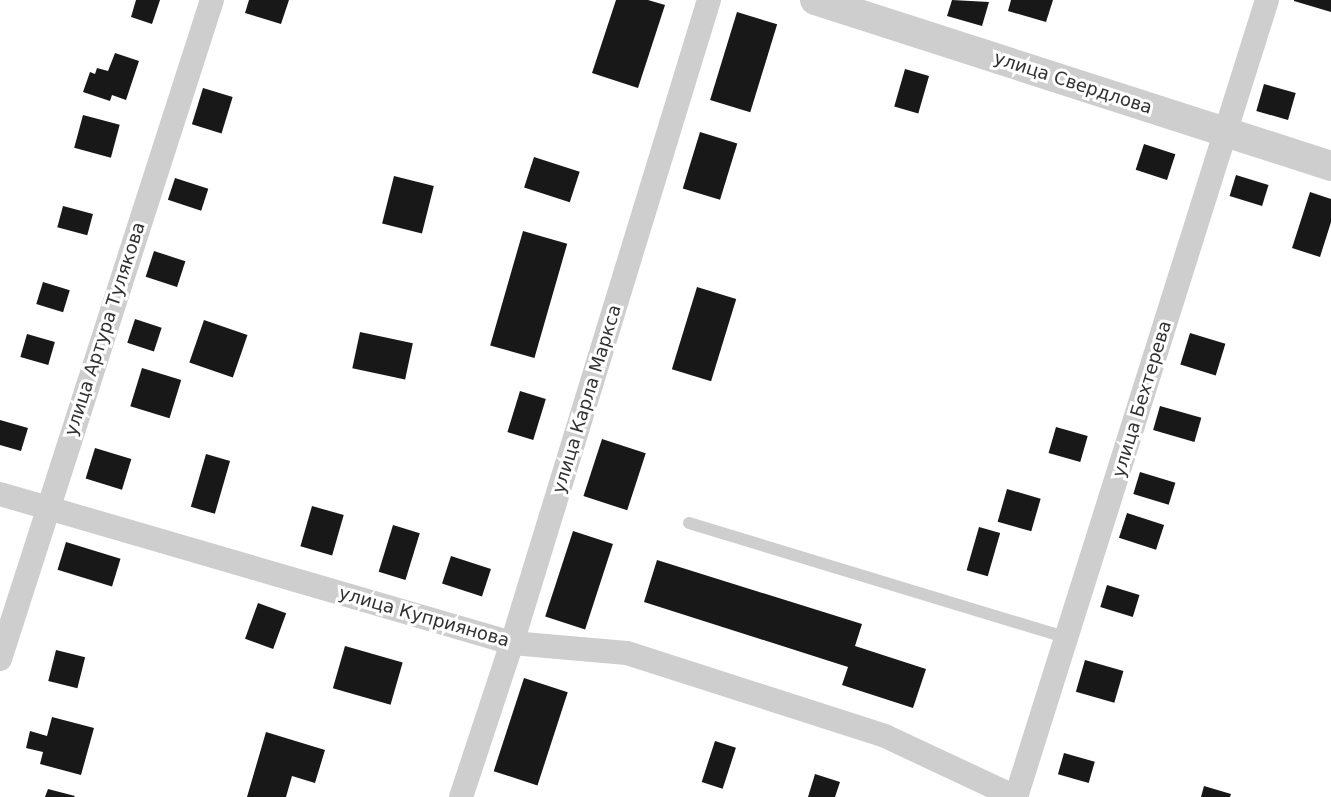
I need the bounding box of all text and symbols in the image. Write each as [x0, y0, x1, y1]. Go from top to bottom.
street label: улица Свердлова [991, 47, 1155, 119]
street label: улица Артура Тулякова [60, 219, 150, 439]
street label: улица Карла Маркса [548, 302, 626, 496]
street label: улица Бехтерева [1108, 318, 1176, 480]
street label: улица Куприянова [336, 582, 512, 652]

